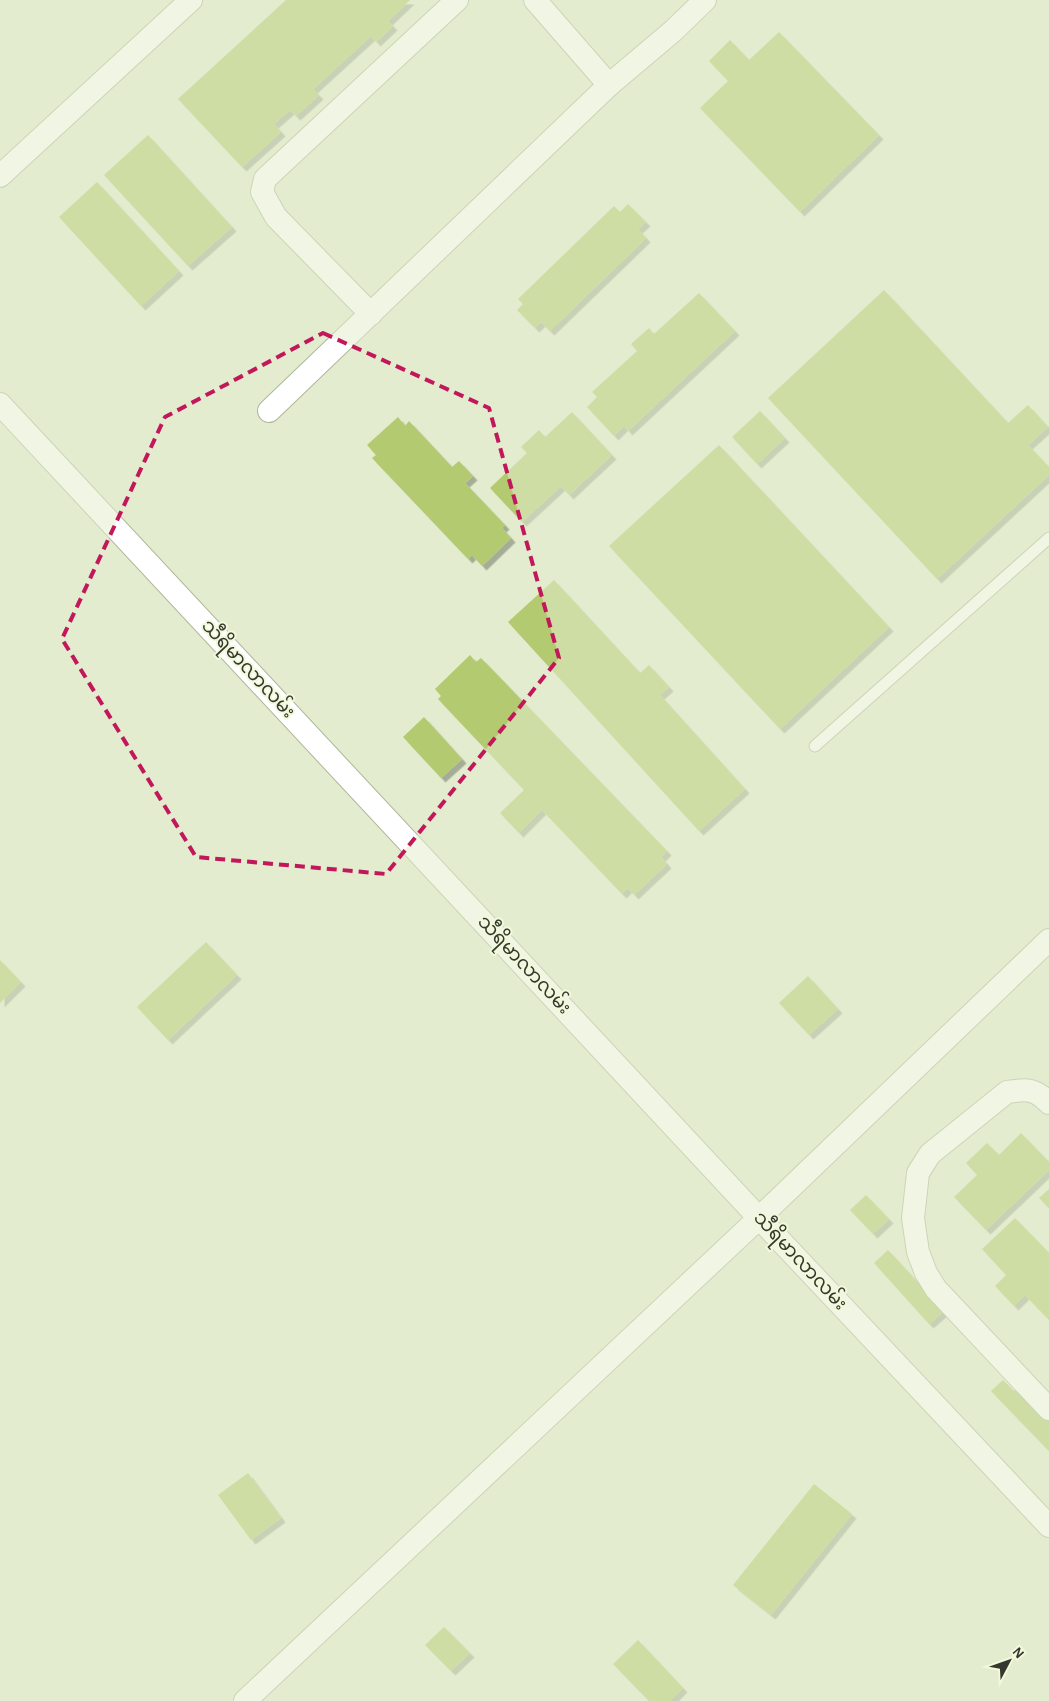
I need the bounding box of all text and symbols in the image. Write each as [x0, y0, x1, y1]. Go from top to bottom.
street label: သီရိမာလာလမ်း [194, 612, 303, 725]
street label: သီရိမာလာလမ်း [470, 908, 579, 1021]
street label: သီရိမာလာလမ်း [746, 1204, 855, 1317]
north arrow [984, 1636, 1034, 1686]
text: N [1010, 1645, 1027, 1661]

